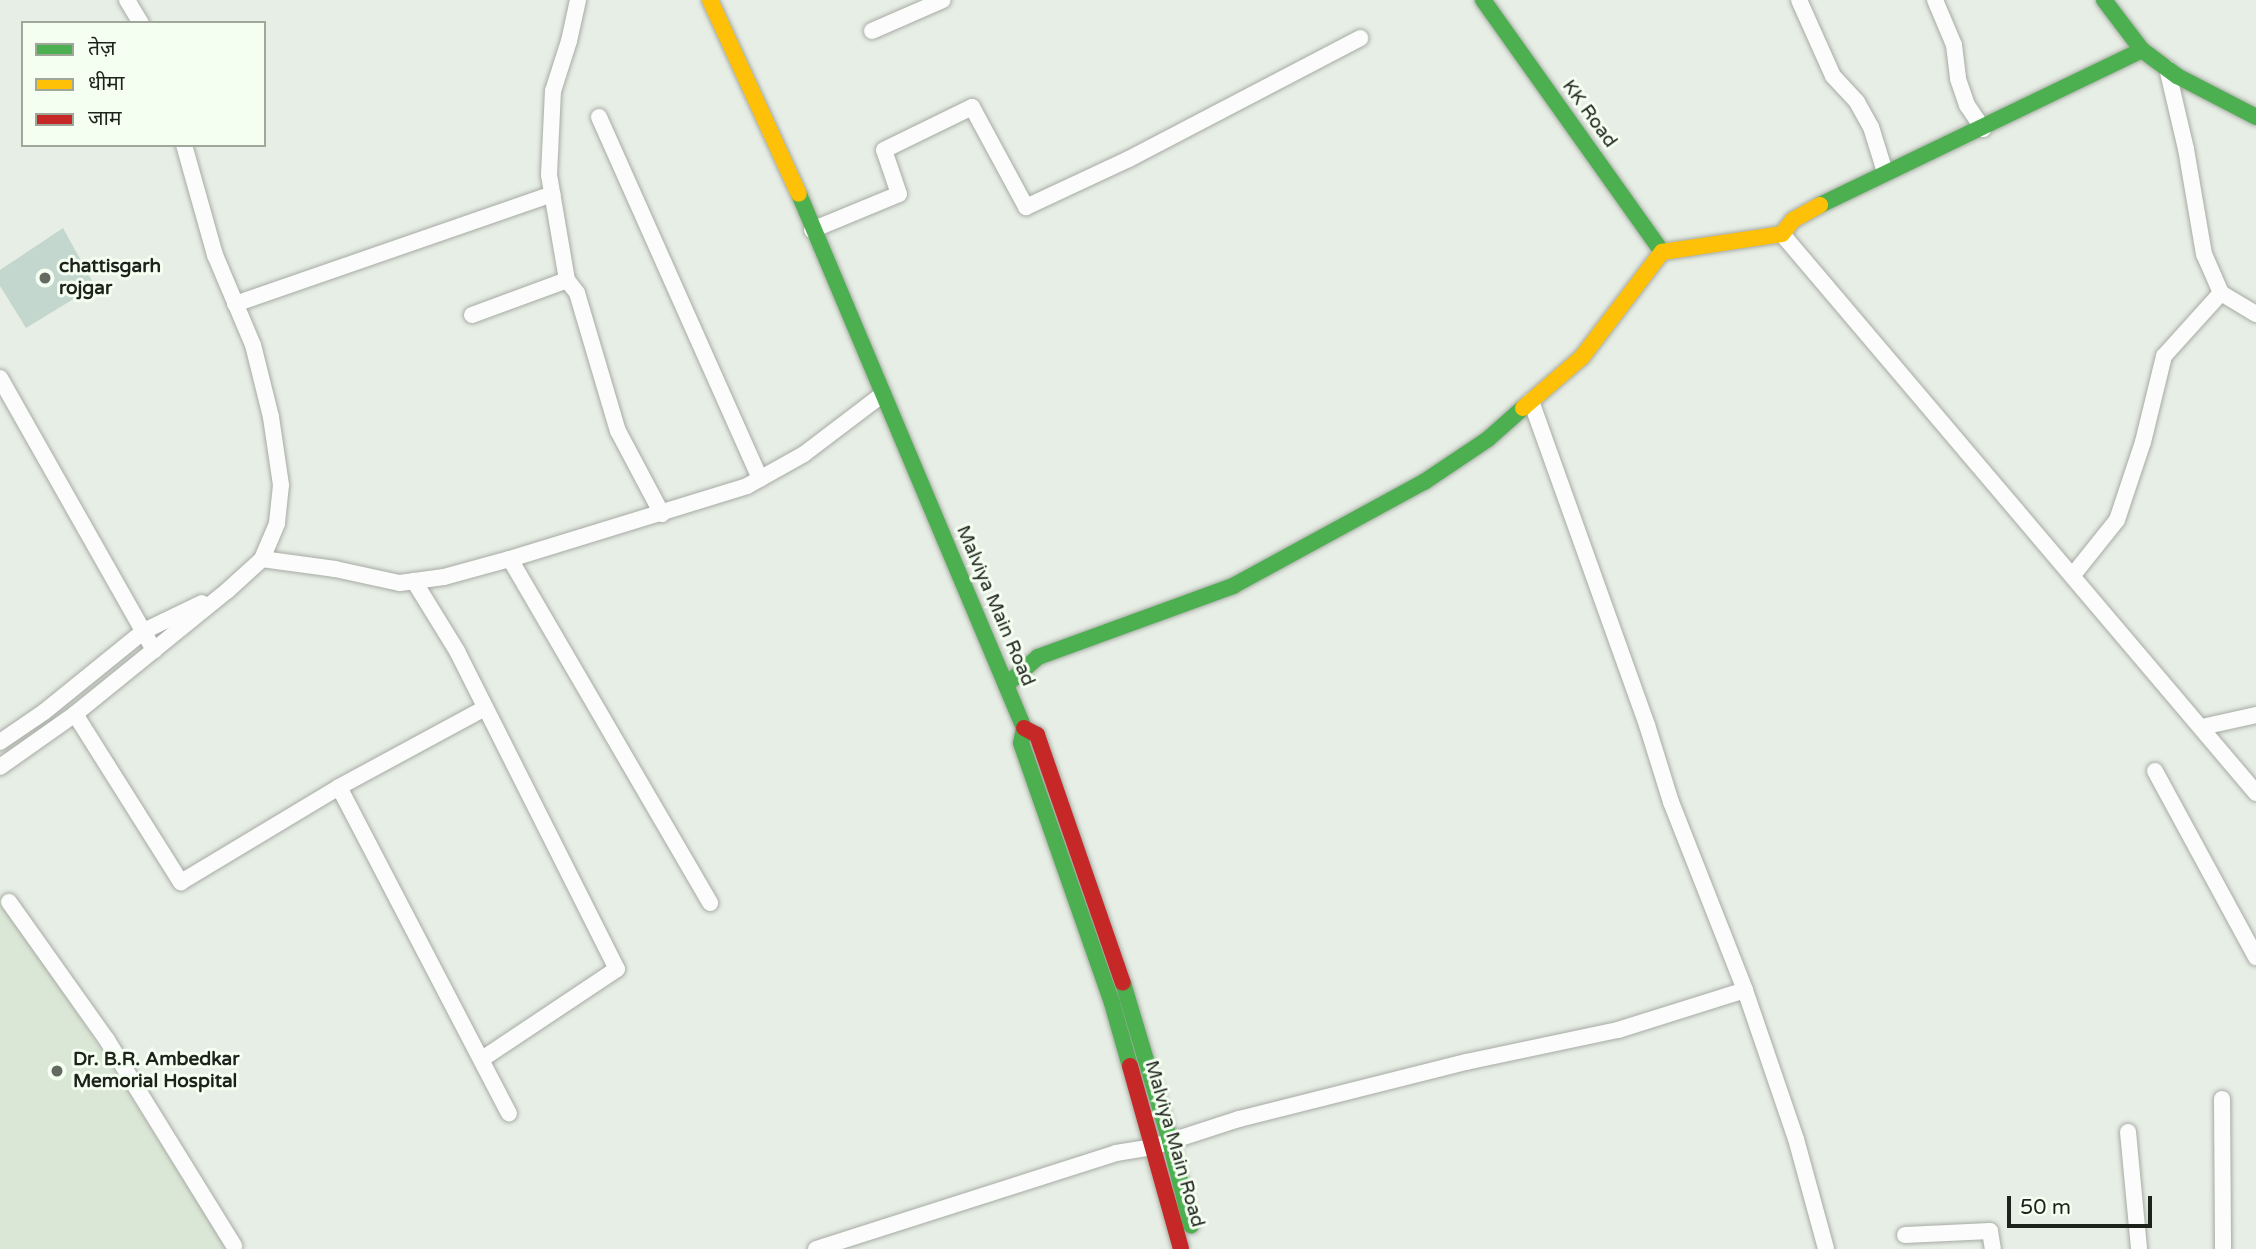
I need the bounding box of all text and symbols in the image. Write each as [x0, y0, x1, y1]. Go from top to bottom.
legend [21, 21, 266, 147]
text: तेज़ [88, 36, 116, 61]
text: धीमा [88, 71, 124, 96]
street label: KK Road [1557, 76, 1621, 152]
text: जाम [88, 106, 122, 131]
place label: chattisgarh rojgar [59, 256, 161, 300]
marker: chattisgarh rojgar [37, 270, 53, 286]
street label: Malviya Main Road [951, 522, 1039, 690]
place label: Dr. B.R. Ambedkar Memorial Hospital [73, 1049, 239, 1093]
street label: Malviya Main Road [1139, 1058, 1209, 1230]
marker: Dr. B.R. Ambedkar Memorial Hospital [47, 1061, 67, 1081]
scale bar [2011, 1182, 2156, 1226]
text: 50 m [2020, 1195, 2071, 1220]

